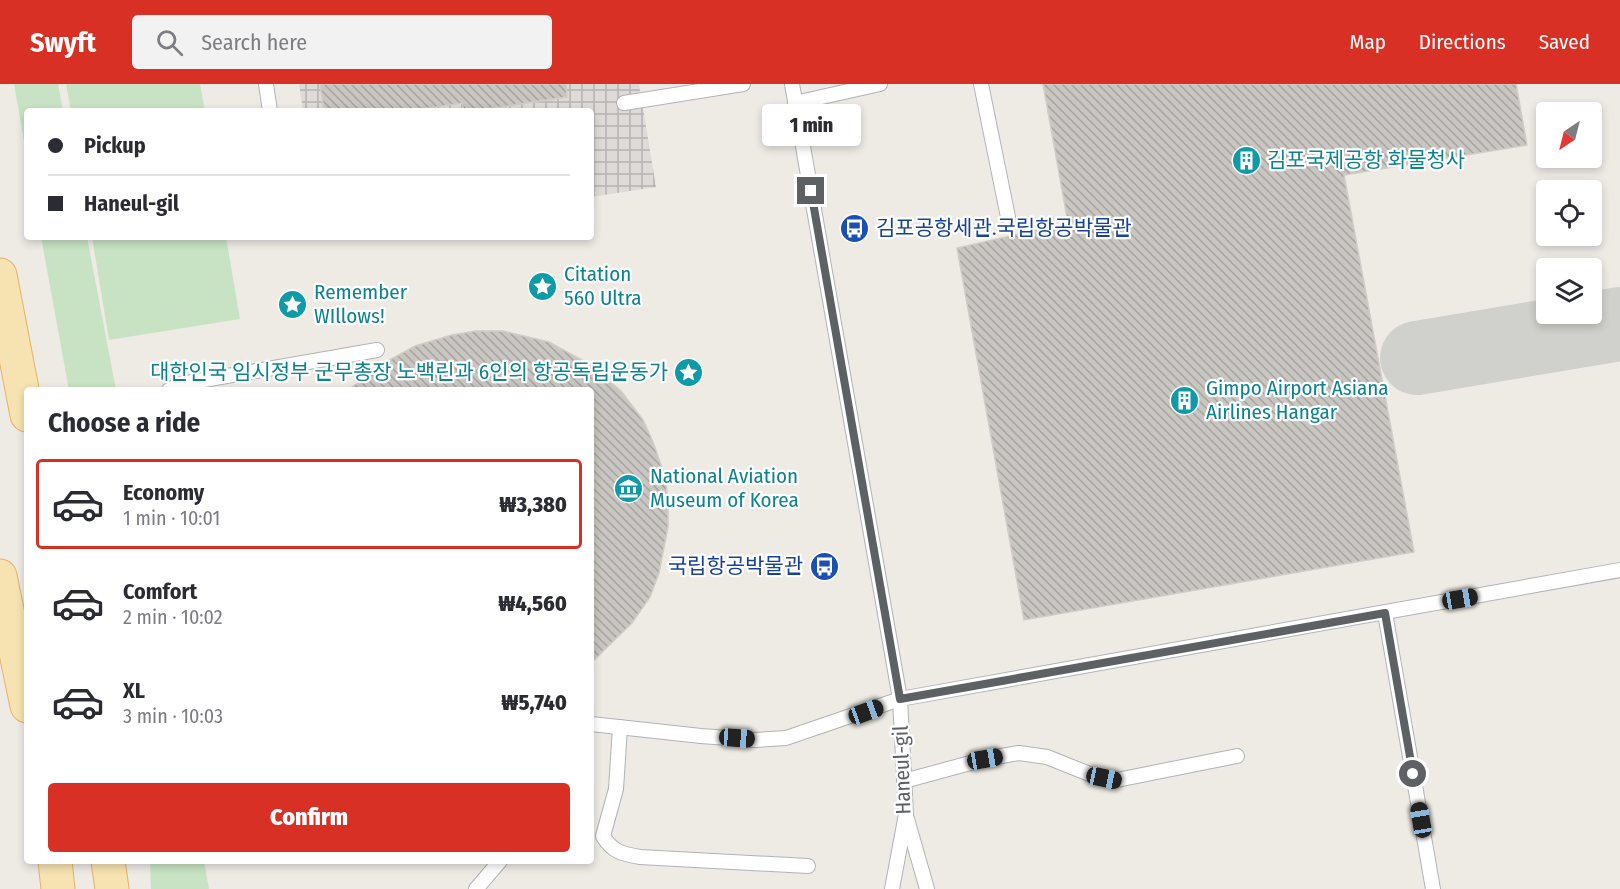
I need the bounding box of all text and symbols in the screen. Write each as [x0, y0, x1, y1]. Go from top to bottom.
search box [132, 15, 552, 69]
text: Swyft [30, 26, 96, 59]
icon: search [153, 26, 186, 59]
text: Search here [201, 29, 307, 56]
text: Map [1349, 29, 1386, 55]
text: Directions [1419, 29, 1506, 55]
text: Saved [1539, 29, 1590, 55]
north arrow [1536, 102, 1602, 168]
map controls [1536, 102, 1602, 324]
callout: 1 min [762, 104, 860, 146]
text: 1 min [790, 113, 833, 137]
text: Pickup [84, 132, 146, 159]
building icon: 김포국제공항 화물청사 [1230, 144, 1262, 176]
place label: 김포국제공항 화물청사 [1267, 147, 1465, 173]
route end [797, 177, 824, 204]
button: locate [1536, 180, 1602, 246]
text: Haneul-gil [84, 190, 179, 217]
bus stop icon: 김포공항세관.국립항공박물관 [839, 212, 871, 244]
place label: 김포공항세관.국립항공박물관 [876, 215, 1132, 241]
button: layers [1536, 258, 1602, 324]
place label: Citation 560 Ultra [564, 261, 642, 311]
place icon: Citation 560 Ultra [527, 270, 559, 302]
place label: Remember WIllows! [314, 279, 408, 329]
place icon: Remember WIllows! [277, 288, 309, 320]
place icon: 대한인국 임시정부 군무총장 노백린과 6인의 항공독립운동가 [673, 356, 705, 388]
place label: 대한인국 임시정부 군무총장 노백린과 6인의 항공독립운동가 [150, 359, 668, 385]
place label: Gimpo Airport Asiana Airlines Hangar [1206, 375, 1389, 425]
building icon: Gimpo Airport Asiana Airlines Hangar [1169, 384, 1201, 416]
text: Choose a ride [48, 407, 200, 439]
place label: National Aviation Museum of Korea [650, 463, 799, 513]
museum icon: National Aviation Museum of Korea [613, 472, 645, 504]
icon: car [51, 477, 105, 531]
text: Economy [123, 479, 204, 506]
text: ₩3,380 [499, 491, 567, 518]
text: 1 min · 10:01 [123, 506, 220, 530]
bus stop icon: 국립항공박물관 [808, 550, 840, 582]
place label: 국립항공박물관 [668, 553, 803, 579]
icon: car [51, 576, 105, 630]
text: Comfort [123, 578, 197, 605]
car [1441, 587, 1479, 611]
text: ₩4,560 [498, 590, 567, 617]
text: 2 min · 10:02 [123, 605, 223, 629]
icon: car [51, 675, 105, 729]
text: XL [123, 677, 145, 704]
text: ₩5,740 [501, 689, 567, 716]
car [846, 697, 886, 727]
text: 3 min · 10:03 [123, 704, 223, 728]
street label: Haneul-gil [887, 725, 917, 815]
car [718, 728, 756, 748]
car [966, 747, 1004, 771]
route start [1399, 760, 1426, 787]
car [1085, 765, 1123, 791]
button: Confirm [48, 783, 570, 852]
car [1409, 801, 1433, 839]

